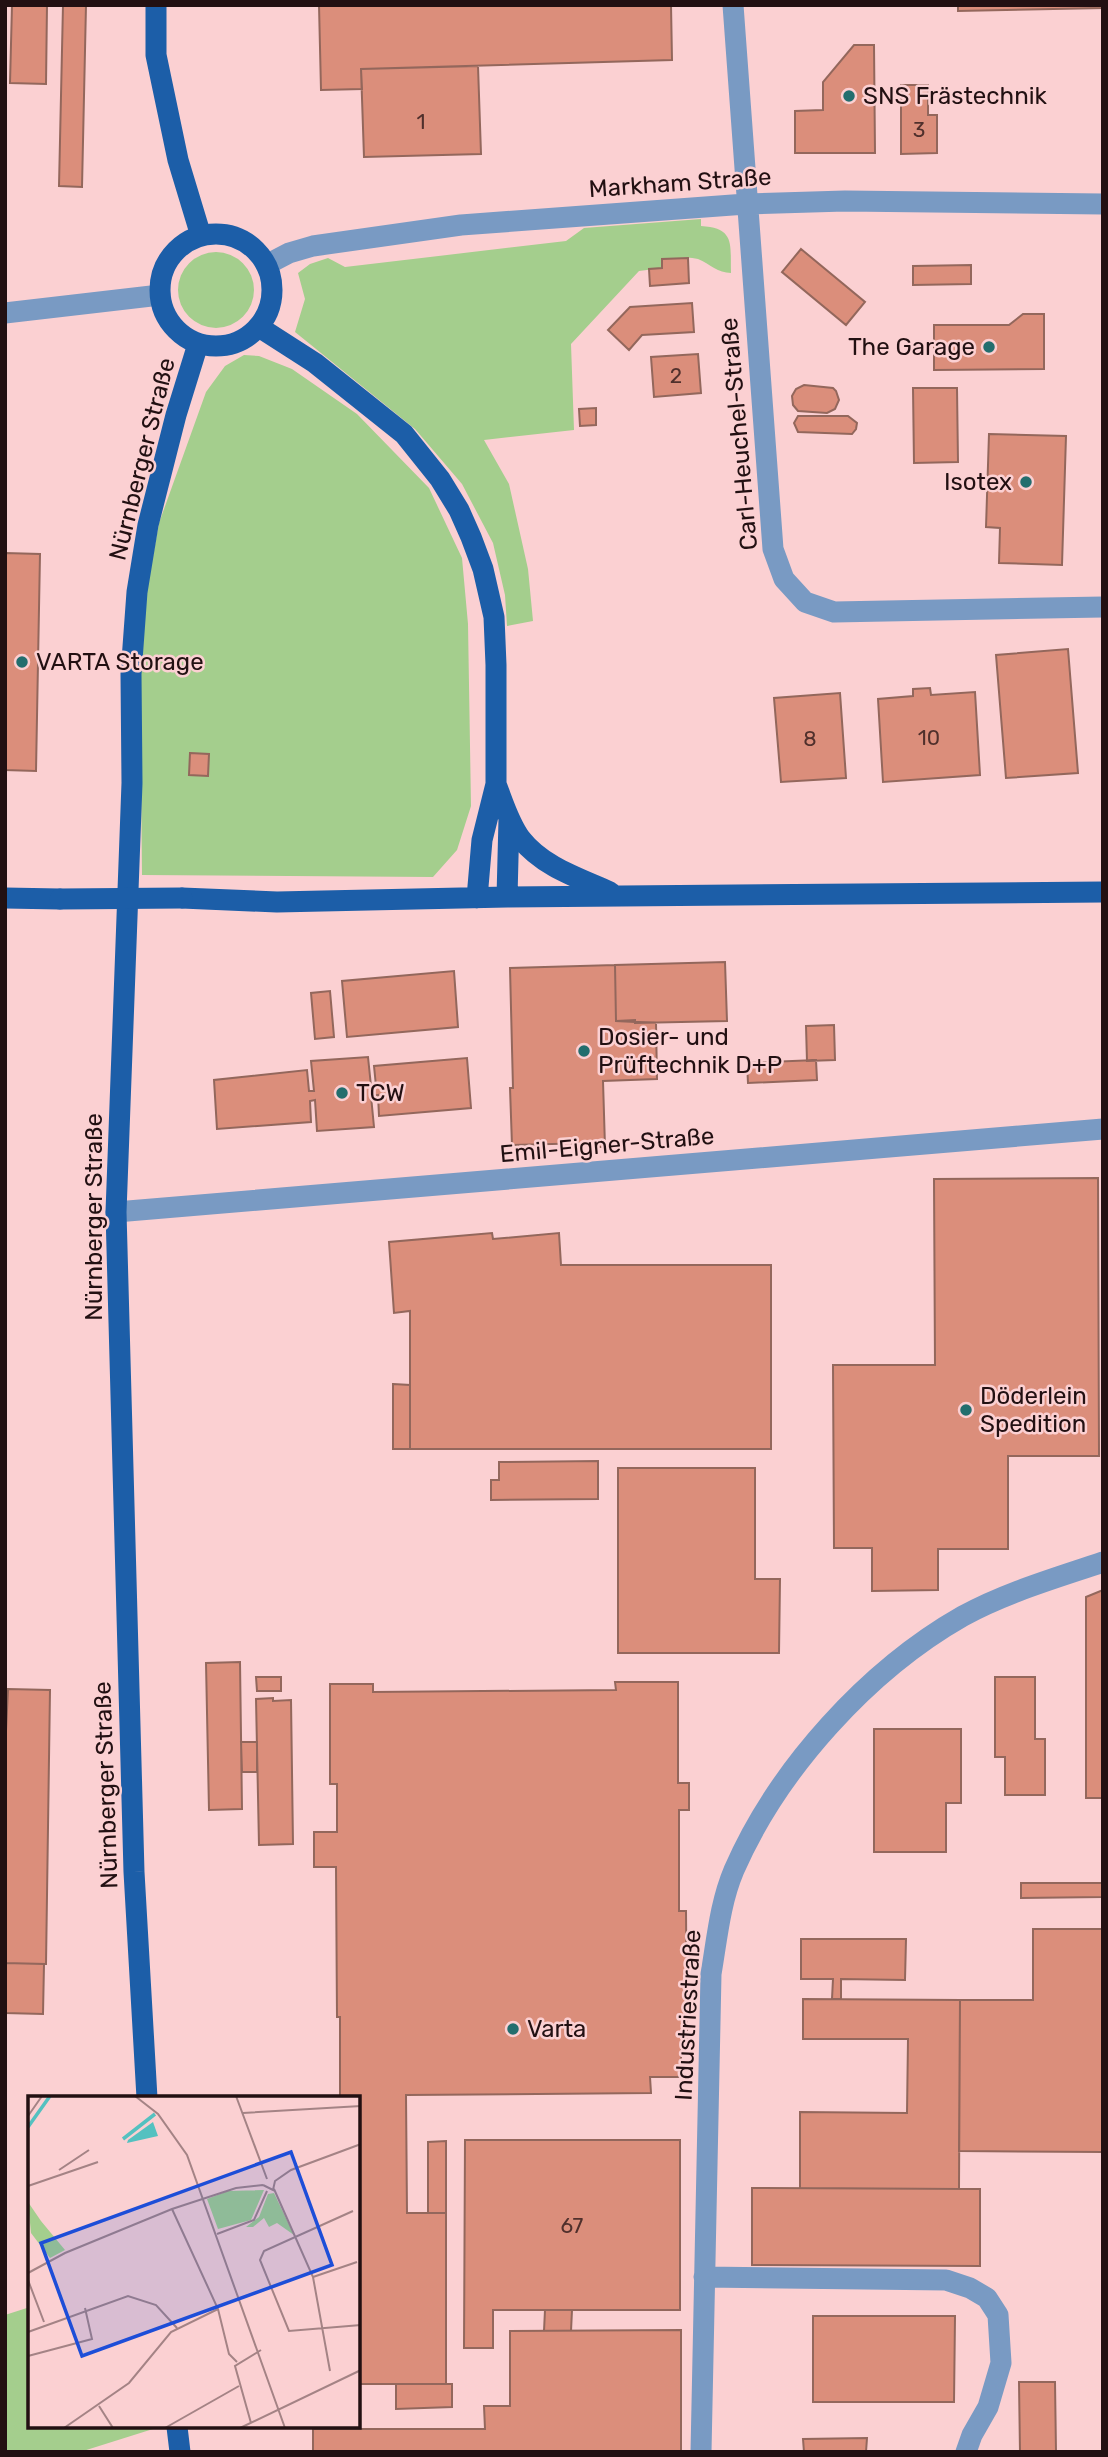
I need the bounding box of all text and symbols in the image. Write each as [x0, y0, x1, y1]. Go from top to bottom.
place label: SNS Frästechnik [863, 82, 1048, 110]
marker: SNS Frästechnik [841, 88, 857, 104]
house number: 1 [417, 109, 426, 134]
house number: 3 [913, 117, 925, 142]
street label: Markham Straße [588, 163, 772, 203]
street label: Carl-Heuchel-Straße [715, 317, 763, 551]
place label: The Garage [848, 333, 975, 361]
marker: The Garage [981, 339, 997, 355]
street label: Nürnberger Straße [103, 355, 181, 563]
house number: 2 [670, 363, 682, 388]
place label: Isotex [944, 468, 1012, 496]
marker: Isotex [1018, 474, 1034, 490]
place label: VARTA Storage [36, 648, 204, 676]
marker: VARTA Storage [14, 654, 30, 670]
house number: 10 [918, 725, 940, 750]
house number: 8 [803, 726, 817, 751]
place label: Dosier- und Prüftechnik D+P [598, 1023, 782, 1079]
marker: Dosier- und Prüftechnik D+P [576, 1043, 592, 1059]
place label: TCW [356, 1079, 405, 1107]
marker: TCW [334, 1085, 350, 1101]
street label: Nürnberger Straße [80, 1113, 108, 1321]
street label: Emil-Eigner-Straße [499, 1122, 715, 1168]
place label: Döderlein Spedition [980, 1382, 1087, 1438]
marker: Döderlein Spedition [958, 1402, 974, 1418]
street label: Nürnberger Straße [88, 1681, 124, 1889]
street label: Industriestraße [670, 1929, 706, 2101]
place label: Varta [527, 2015, 586, 2043]
marker: Varta [505, 2021, 521, 2037]
inset map [28, 2096, 360, 2429]
house number: 67 [561, 2213, 584, 2238]

